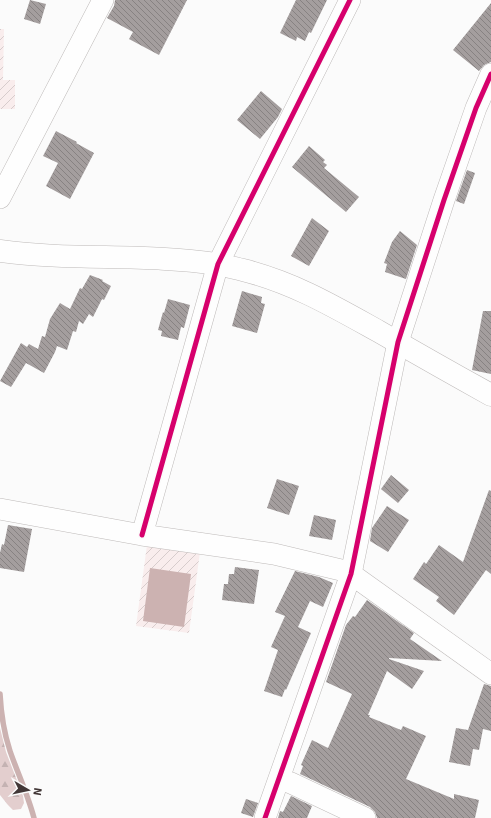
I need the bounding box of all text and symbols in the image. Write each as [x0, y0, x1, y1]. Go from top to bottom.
north arrow [8, 770, 48, 810]
text: N [30, 787, 44, 796]

